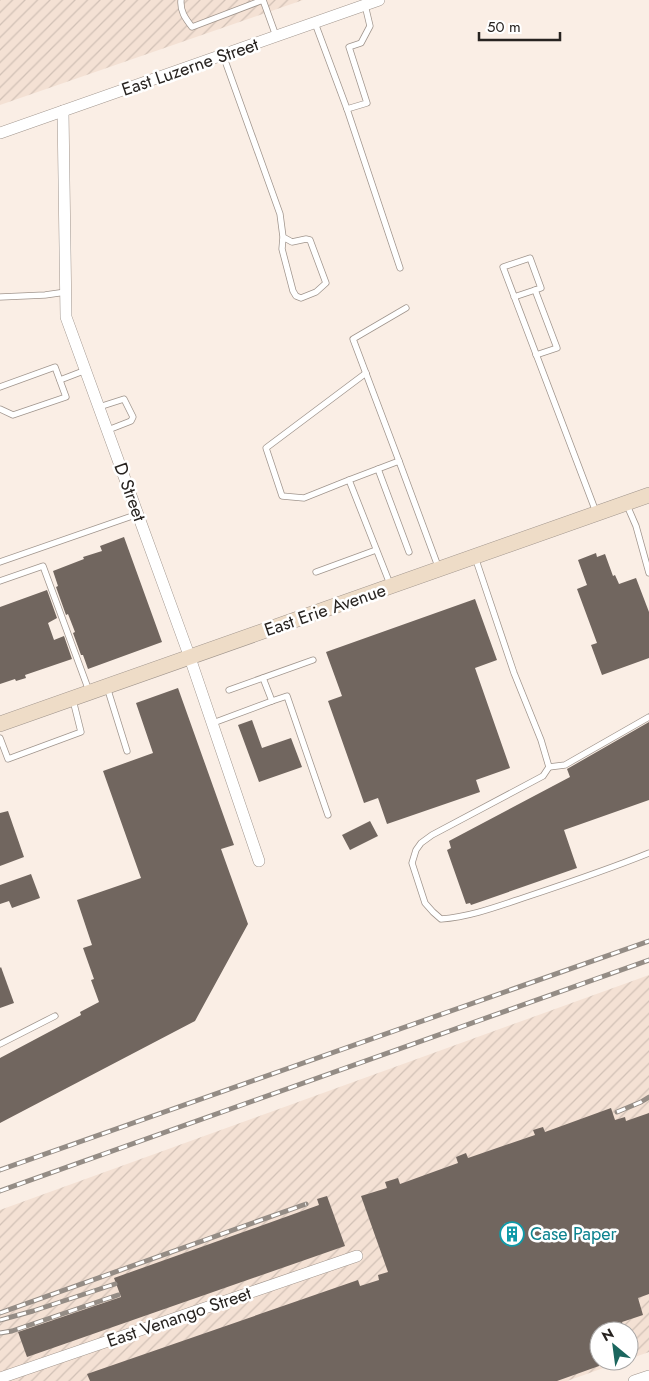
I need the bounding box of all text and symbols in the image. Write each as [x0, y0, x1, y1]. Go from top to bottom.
scale bar [479, 10, 560, 42]
text: 50 m [487, 16, 521, 38]
street label: East Luzerne Street [118, 31, 263, 103]
street label: D Street [107, 459, 153, 526]
street label: East Erie Avenue [261, 577, 389, 643]
building icon: Case Paper [499, 1221, 525, 1247]
place label: Case Paper [530, 1221, 617, 1247]
street label: East Venango Street [103, 1280, 255, 1354]
north arrow [589, 1321, 639, 1371]
text: N [598, 1323, 617, 1346]

